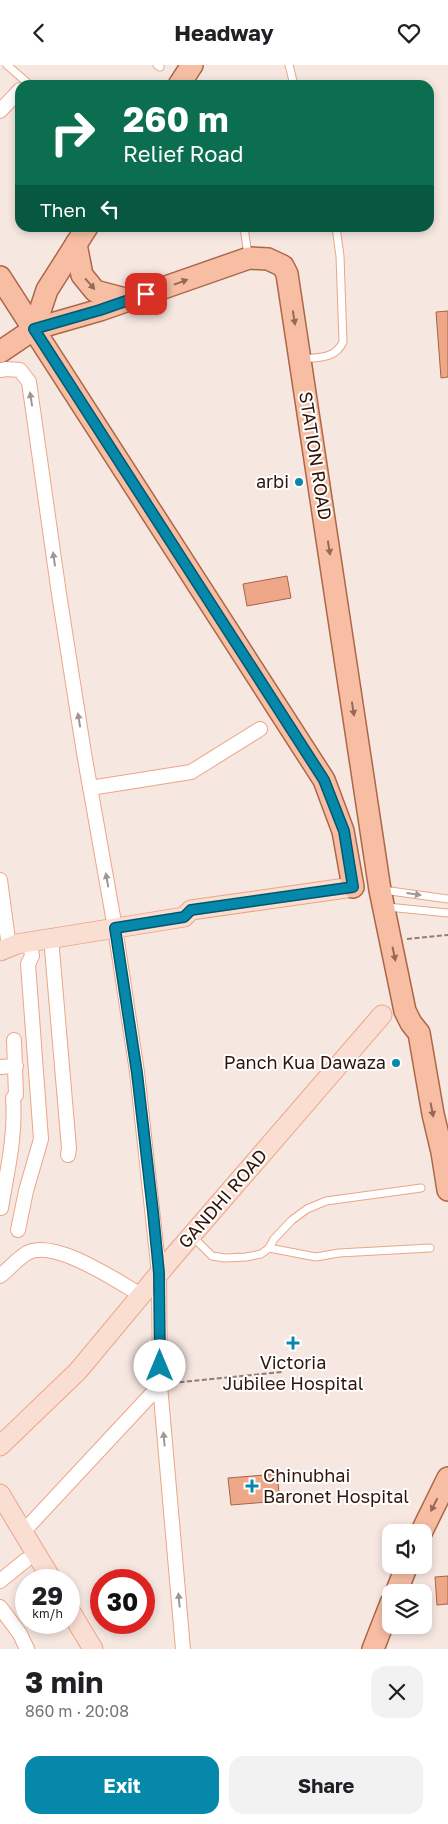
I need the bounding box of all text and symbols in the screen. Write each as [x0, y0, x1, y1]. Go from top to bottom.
icon: back [25, 19, 53, 47]
text: Headway [174, 19, 274, 46]
icon: heart [395, 19, 423, 47]
text: 260 m [123, 98, 229, 140]
icon: right [40, 100, 105, 165]
text: Relief Road [123, 140, 243, 167]
icon: left [96, 195, 124, 223]
text: Then [40, 198, 86, 221]
pin [125, 273, 167, 315]
one-way arrow [84, 277, 95, 290]
one-way arrow [173, 278, 188, 285]
icon: arrive [132, 280, 160, 308]
one-way arrow [290, 311, 298, 327]
one-way arrow [27, 390, 35, 406]
street label: STATION ROAD [295, 390, 337, 522]
place label: arbi [256, 470, 289, 492]
marker: arbi [293, 476, 305, 488]
one-way arrow [325, 541, 333, 557]
one-way arrow [50, 551, 58, 567]
one-way arrow [349, 701, 357, 717]
one-way arrow [74, 712, 82, 728]
one-way arrow [102, 872, 110, 888]
one-way arrow [407, 891, 423, 899]
one-way arrow [390, 946, 398, 962]
place label: Panch Kua Dawaza [224, 1051, 386, 1073]
marker: Panch Kua Dawaza [390, 1057, 402, 1069]
one-way arrow [428, 1102, 436, 1117]
street label: GANDHI ROAD [173, 1144, 271, 1252]
marker: Victoria Jubilee Hospital [286, 1336, 300, 1350]
position arrow [133, 1339, 185, 1391]
place label: Victoria Jubilee Hospital [223, 1351, 364, 1394]
one-way arrow [160, 1430, 168, 1446]
place label: Chinubhai Baronet Hospital [263, 1464, 409, 1507]
marker: Chinubhai Baronet Hospital [245, 1479, 259, 1493]
one-way arrow [430, 1498, 438, 1513]
map controls [382, 1524, 432, 1634]
button: sound [382, 1524, 432, 1574]
speed limit sign: 30 [90, 1569, 155, 1634]
text: 29 [32, 1580, 63, 1611]
button: layers [382, 1584, 432, 1634]
one-way arrow [174, 1592, 182, 1608]
text: km/h [32, 1606, 63, 1621]
text: 3 min [25, 1664, 103, 1700]
button: close [371, 1666, 423, 1718]
text: 860 m · 20:08 [25, 1701, 129, 1721]
button: Exit [25, 1756, 219, 1814]
button: Share [229, 1756, 423, 1814]

